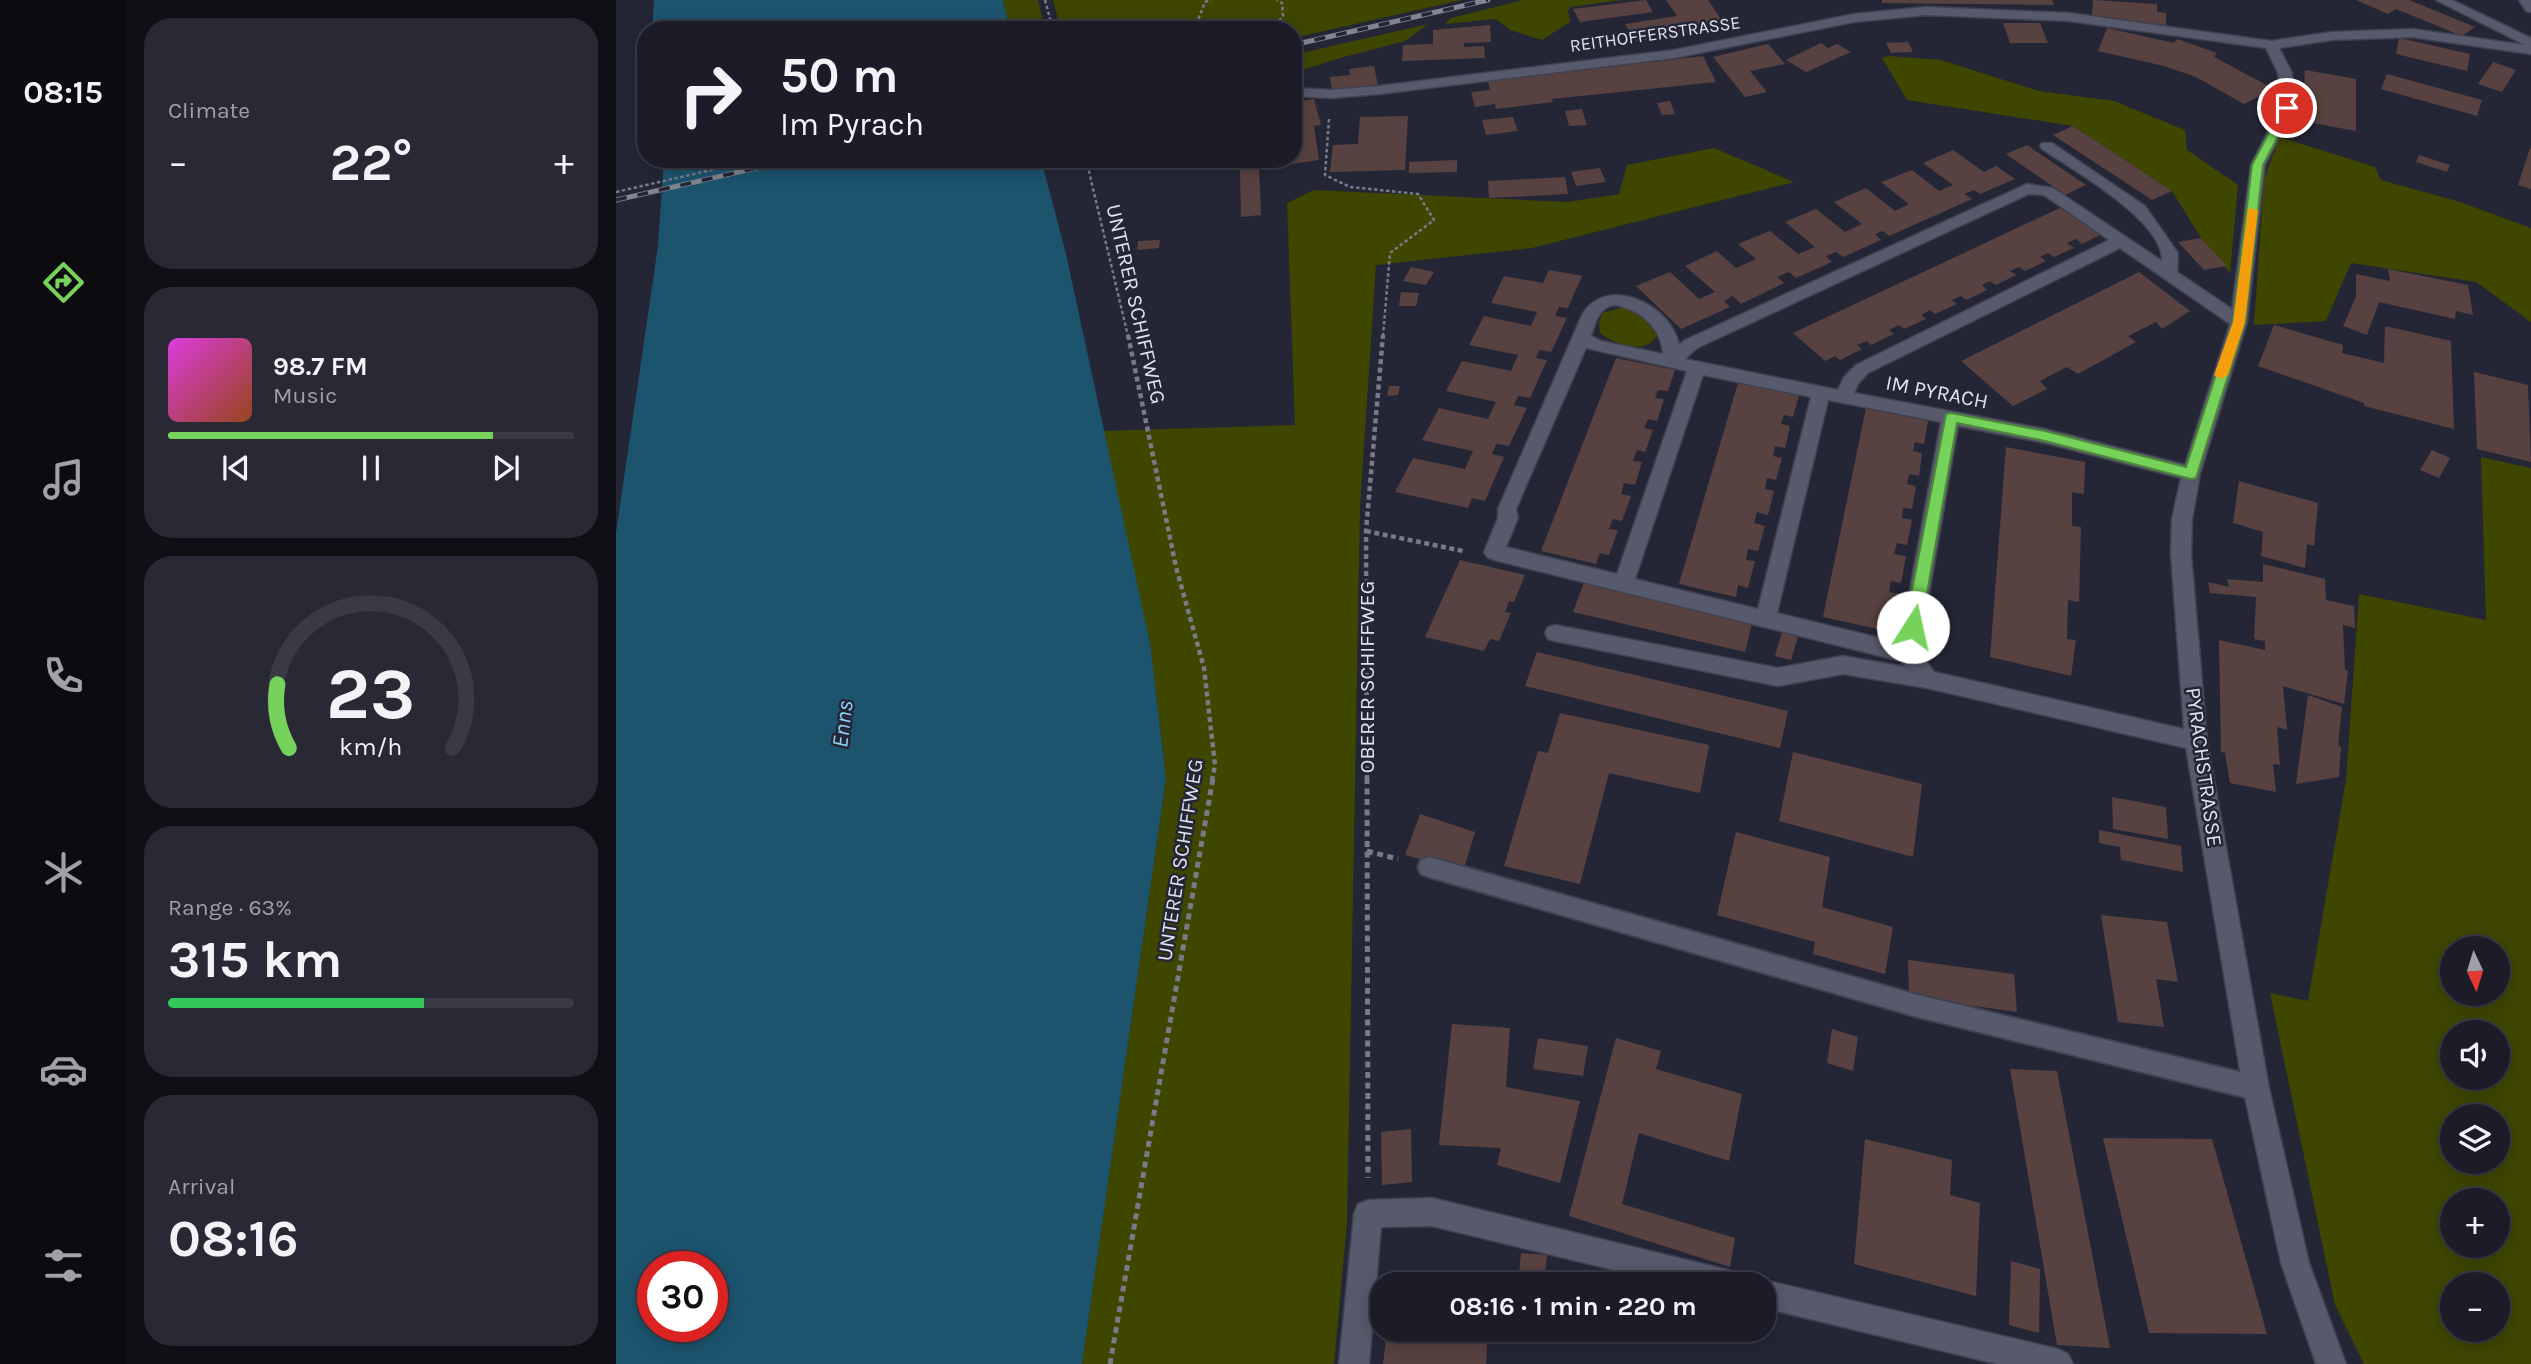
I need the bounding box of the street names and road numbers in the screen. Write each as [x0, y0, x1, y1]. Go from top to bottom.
street label: REITHOFFERSTRASSE [1568, 11, 1742, 57]
street label: UNTERER SCHIFFWEG [1101, 202, 1171, 406]
street label: IM PYRACH [1884, 370, 1990, 414]
street label: OBERER SCHIFFWEG [1355, 581, 1379, 773]
street label: PYRACHSTRASSE [2181, 686, 2227, 848]
street label: UNTERER SCHIFFWEG [1152, 757, 1208, 963]

